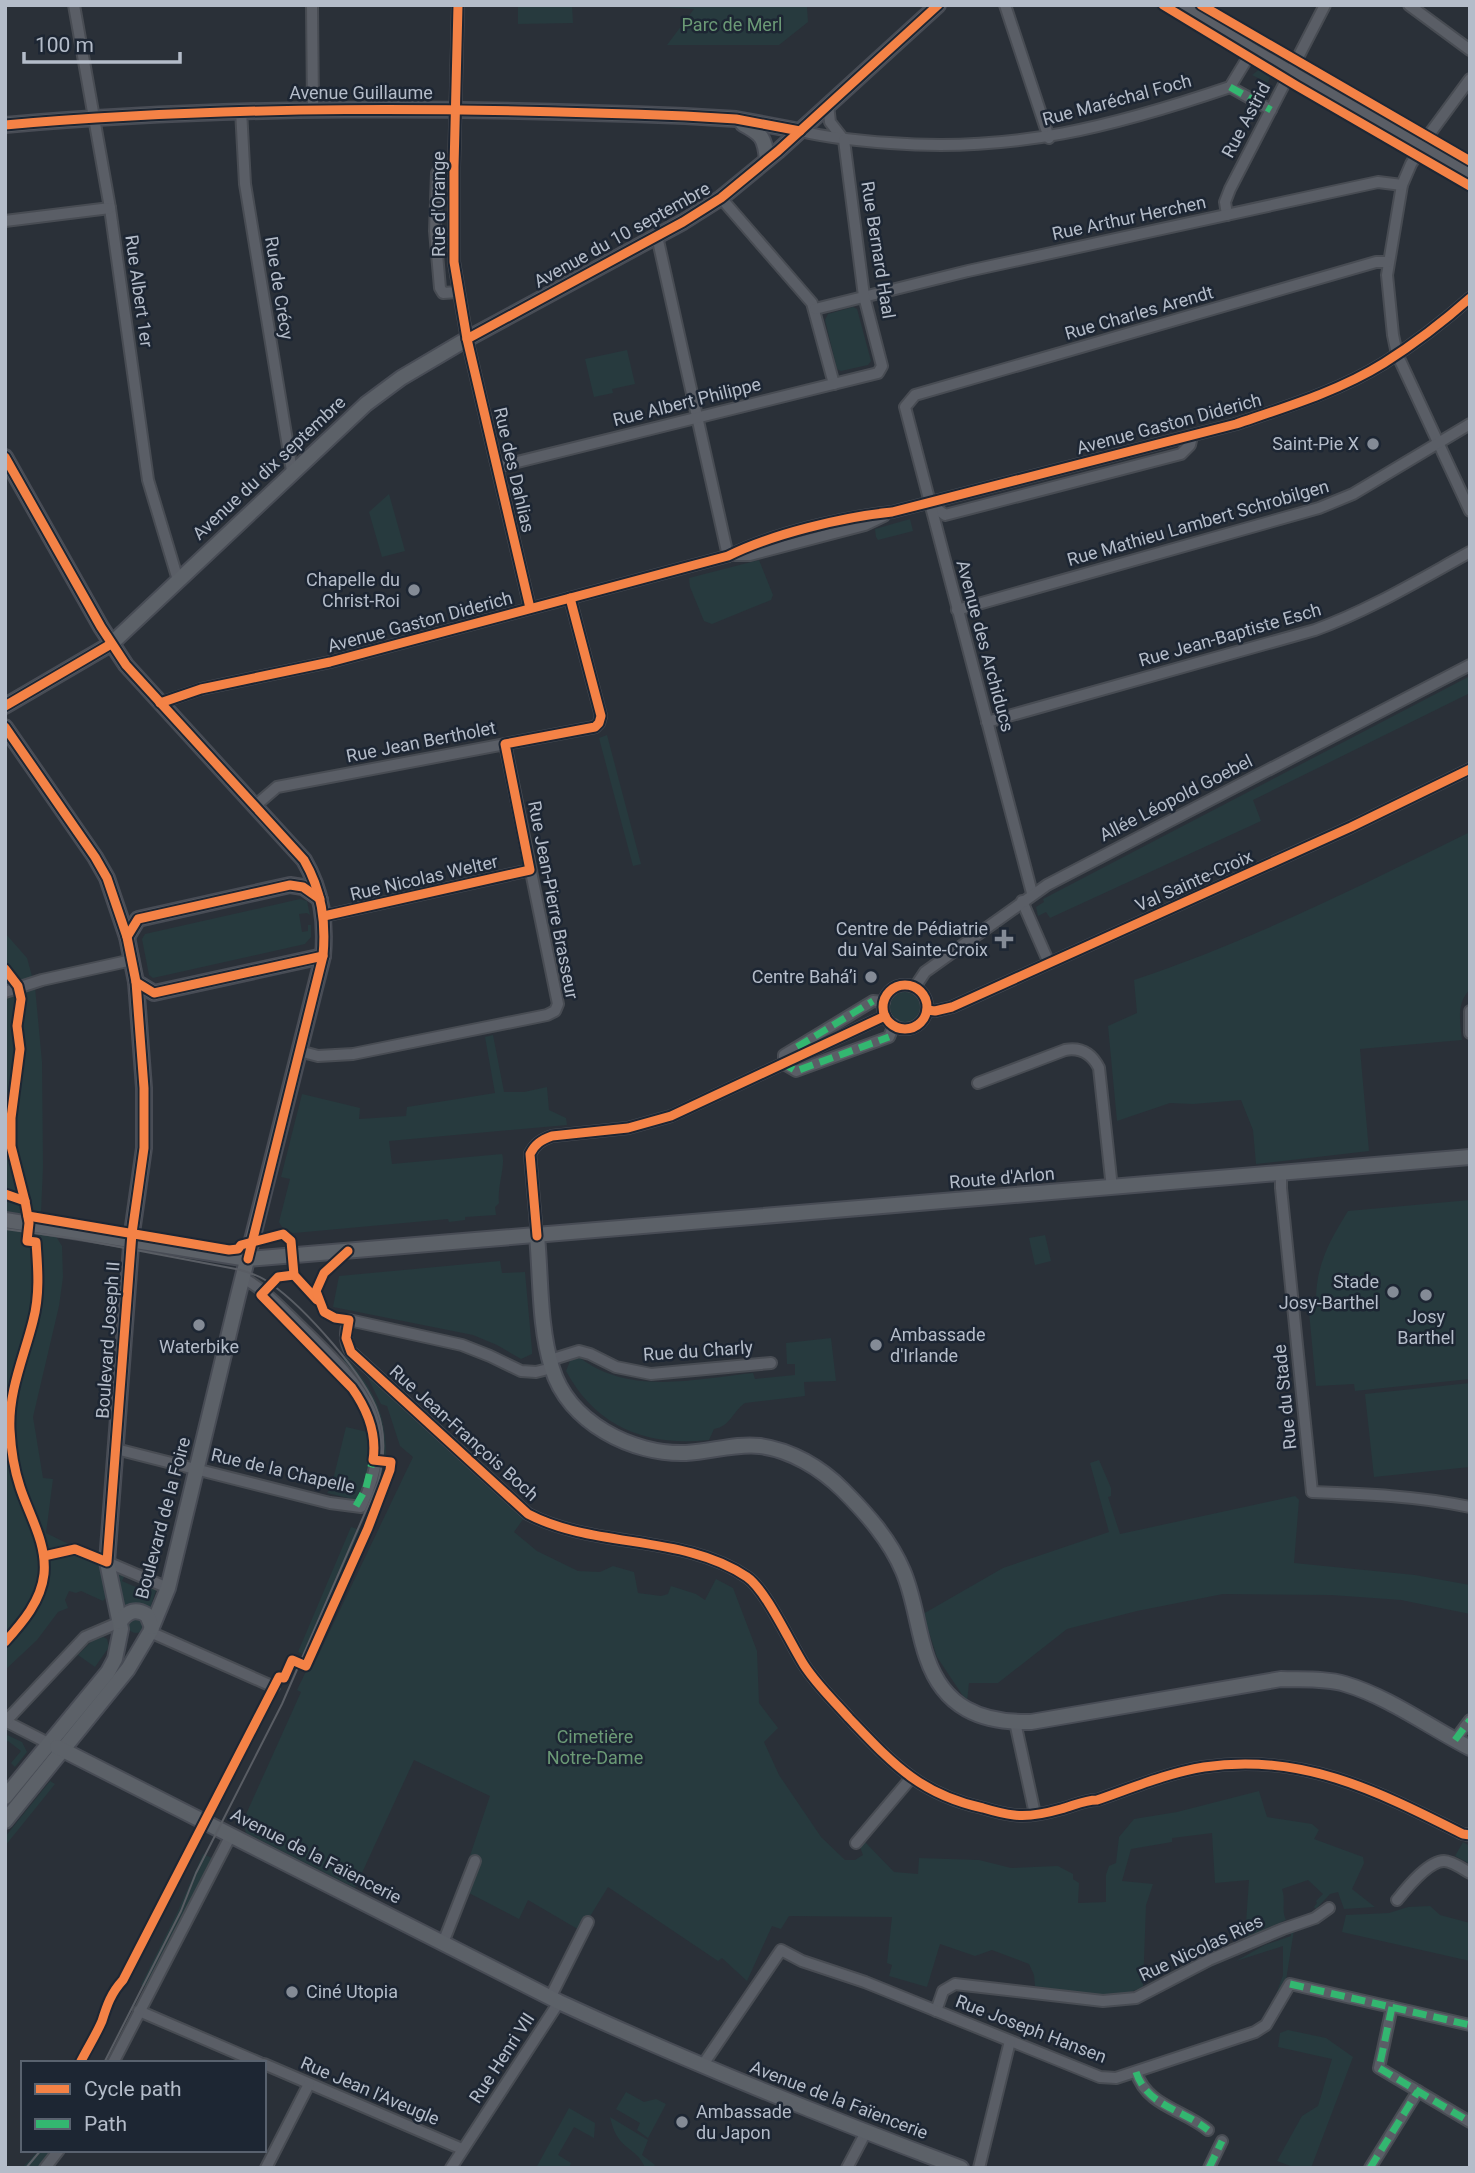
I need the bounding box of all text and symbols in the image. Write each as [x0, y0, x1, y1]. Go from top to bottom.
park label: Parc de Merl [682, 14, 782, 35]
scale bar [24, 21, 180, 65]
text: 100 m [35, 33, 94, 57]
street label: Rue Maréchal Foch [1040, 70, 1194, 130]
street label: Rue Astrid [1217, 78, 1274, 161]
street label: Avenue Guillaume [289, 82, 433, 103]
street label: Rue d'Orange [428, 151, 449, 257]
street label: Avenue du 10 septembre [530, 177, 714, 292]
street label: Rue Bernard Haal [857, 180, 900, 320]
street label: Rue Arthur Herchen [1050, 191, 1208, 244]
street label: Rue Albert 1er [121, 233, 158, 349]
street label: Rue de Crécy [261, 235, 298, 342]
street label: Rue Charles Arendt [1062, 281, 1216, 344]
street label: Rue Albert Philippe [611, 373, 763, 430]
street label: Avenue Gaston Diderich [1074, 389, 1264, 458]
street label: Avenue du dix septembre [188, 391, 350, 544]
street label: Rue des Dahlias [490, 405, 539, 535]
place label: Saint-Pie X [1272, 433, 1359, 454]
marker: Saint-Pie X [1365, 436, 1381, 452]
street label: Rue Mathieu Lambert Schrobilgen [1065, 475, 1331, 570]
street label: Avenue des Archiducs [952, 558, 1019, 734]
place label: Chapelle du Christ-Roi [306, 569, 400, 611]
marker: Chapelle du Christ-Roi [406, 582, 422, 598]
street label: Avenue Gaston Diderich [325, 587, 515, 656]
street label: Rue Jean-Baptiste Esch [1136, 598, 1323, 671]
street label: Rue Jean Bertholet [344, 717, 498, 766]
street label: Allée Léopold Goebel [1096, 750, 1256, 845]
street label: Rue Jean-Pierre Brasseur [524, 799, 583, 1001]
street label: Val Sainte-Croix [1132, 845, 1256, 916]
street label: Rue Nicolas Welter [348, 850, 500, 905]
place label: Centre de Pédiatrie du Val Sainte-Croix [836, 918, 988, 960]
marker: Centre de Pédiatrie du Val Sainte-Croix [994, 929, 1014, 949]
place label: Centre Bahá’i [752, 966, 857, 987]
marker: Centre Bahá’i [863, 969, 879, 985]
street label: Route d'Arlon [948, 1162, 1056, 1193]
street label: Boulevard Joseph II [92, 1261, 123, 1419]
place label: Stade Josy-Barthel [1279, 1271, 1379, 1313]
marker: Stade Josy-Barthel [1385, 1284, 1401, 1300]
marker: Josy Barthel [1418, 1287, 1434, 1303]
place label: Josy Barthel [1397, 1306, 1455, 1348]
marker: Waterbike [191, 1317, 207, 1333]
place label: Ambassade d'Irlande [890, 1324, 986, 1366]
place label: Waterbike [159, 1336, 239, 1357]
street label: Rue du Charly [642, 1336, 754, 1365]
marker: Ambassade d'Irlande [868, 1337, 884, 1353]
street label: Rue du Stade [1269, 1343, 1300, 1451]
street label: Rue Jean-François Boch [386, 1360, 543, 1505]
street label: Boulevard de la Foire [131, 1435, 194, 1601]
street label: Rue de la Chapelle [209, 1444, 357, 1497]
park label: Cimetière Notre-Dame [547, 1726, 643, 1768]
street label: Avenue de la Faïencerie [227, 1803, 405, 1908]
street label: Rue Nicolas Ries [1136, 1910, 1266, 1985]
place label: Ciné Utopia [306, 1981, 398, 2002]
marker: Ciné Utopia [284, 1984, 300, 2000]
street label: Rue Joseph Hansen [953, 1990, 1110, 2067]
street label: Rue Henri VII [465, 2009, 539, 2107]
street label: Rue Jean l'Aveugle [298, 2052, 443, 2129]
street label: Avenue de la Faïencerie [747, 2056, 931, 2143]
legend [21, 2061, 266, 2152]
text: Cycle path [84, 2077, 182, 2101]
place label: Ambassade du Japon [696, 2101, 792, 2143]
text: Path [84, 2112, 127, 2136]
marker: Ambassade du Japon [674, 2114, 690, 2130]

